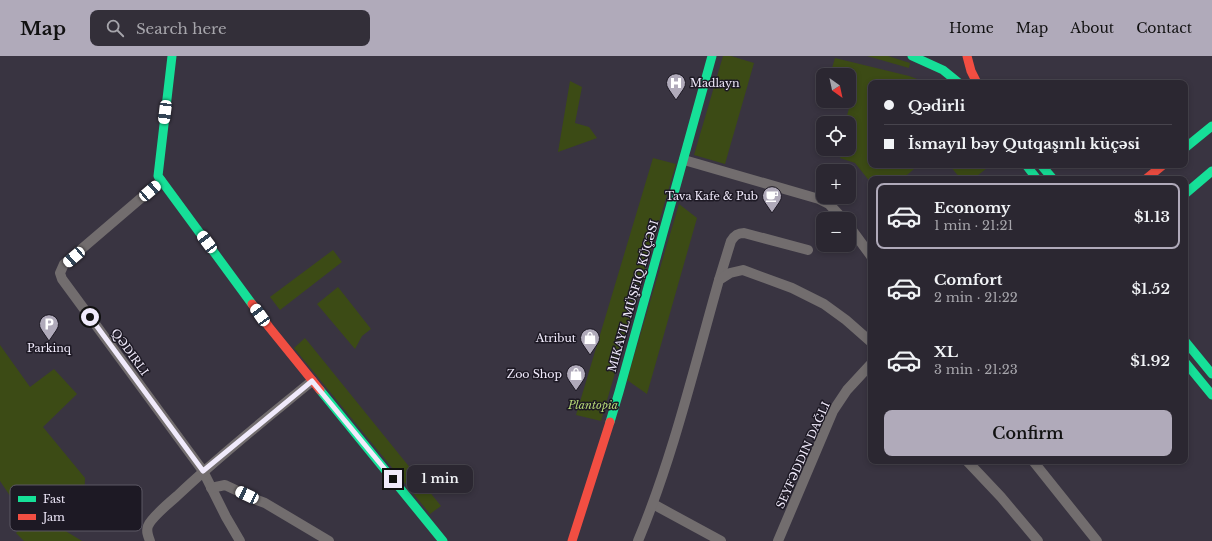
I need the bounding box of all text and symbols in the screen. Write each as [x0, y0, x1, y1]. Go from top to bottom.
search box [90, 10, 370, 46]
text: Map [20, 17, 66, 40]
icon: search [104, 17, 126, 39]
text: Search here [136, 19, 227, 38]
text: Home [949, 19, 994, 37]
text: Map [1016, 19, 1048, 37]
text: About [1070, 19, 1114, 37]
text: Contact [1136, 19, 1192, 37]
north arrow [816, 68, 856, 108]
map controls [816, 68, 856, 252]
hospital icon: Madlayn [665, 72, 687, 100]
place label: Madlayn [690, 76, 740, 90]
text: Qədirli [908, 96, 965, 115]
car [158, 99, 172, 125]
button: locate [816, 116, 856, 156]
text: İsmayıl bəy Qutqaşınlı küçəsi [908, 134, 1140, 153]
button: + [816, 164, 856, 204]
car [137, 179, 163, 203]
cafe icon: Tava Kafe & Pub [761, 185, 783, 213]
place label: Tava Kafe & Pub [665, 189, 758, 203]
icon: car [886, 198, 922, 234]
text: Economy [934, 198, 1011, 217]
text: $1.13 [1134, 207, 1170, 226]
button: − [816, 212, 856, 252]
text: 1 min · 21:21 [934, 217, 1013, 234]
street label: MIKAYIL MÜŞFIQ KÜÇƏSI [605, 218, 662, 374]
car [195, 229, 219, 255]
car [61, 245, 87, 269]
icon: car [886, 270, 922, 306]
text: Comfort [934, 270, 1002, 289]
text: $1.52 [1132, 279, 1170, 298]
text: 2 min · 21:22 [934, 289, 1018, 306]
car [248, 302, 272, 328]
route start [81, 308, 99, 326]
parking icon: Parkinq [38, 313, 60, 341]
street label: QƏDIRLI [108, 326, 152, 379]
shop icon: Atribut [579, 327, 601, 355]
place label: Atribut [535, 331, 577, 345]
place label: Parkinq [27, 341, 72, 355]
icon: car [886, 342, 922, 378]
text: XL [934, 342, 958, 361]
text: $1.92 [1130, 351, 1170, 370]
text: 3 min · 21:23 [934, 361, 1018, 378]
shop icon: Zoo Shop [565, 363, 587, 391]
place label: Zoo Shop [507, 367, 562, 381]
park label: Plantopia [567, 398, 618, 412]
street label: SEYFƏDDIN DAĞLI [773, 399, 833, 511]
button: Confirm [884, 410, 1172, 456]
callout: 1 min [407, 465, 473, 493]
route end [384, 470, 402, 488]
text: 1 min [421, 470, 459, 487]
car [234, 484, 260, 506]
legend [10, 485, 142, 531]
text: Fast [43, 492, 66, 506]
text: Jam [41, 510, 65, 524]

